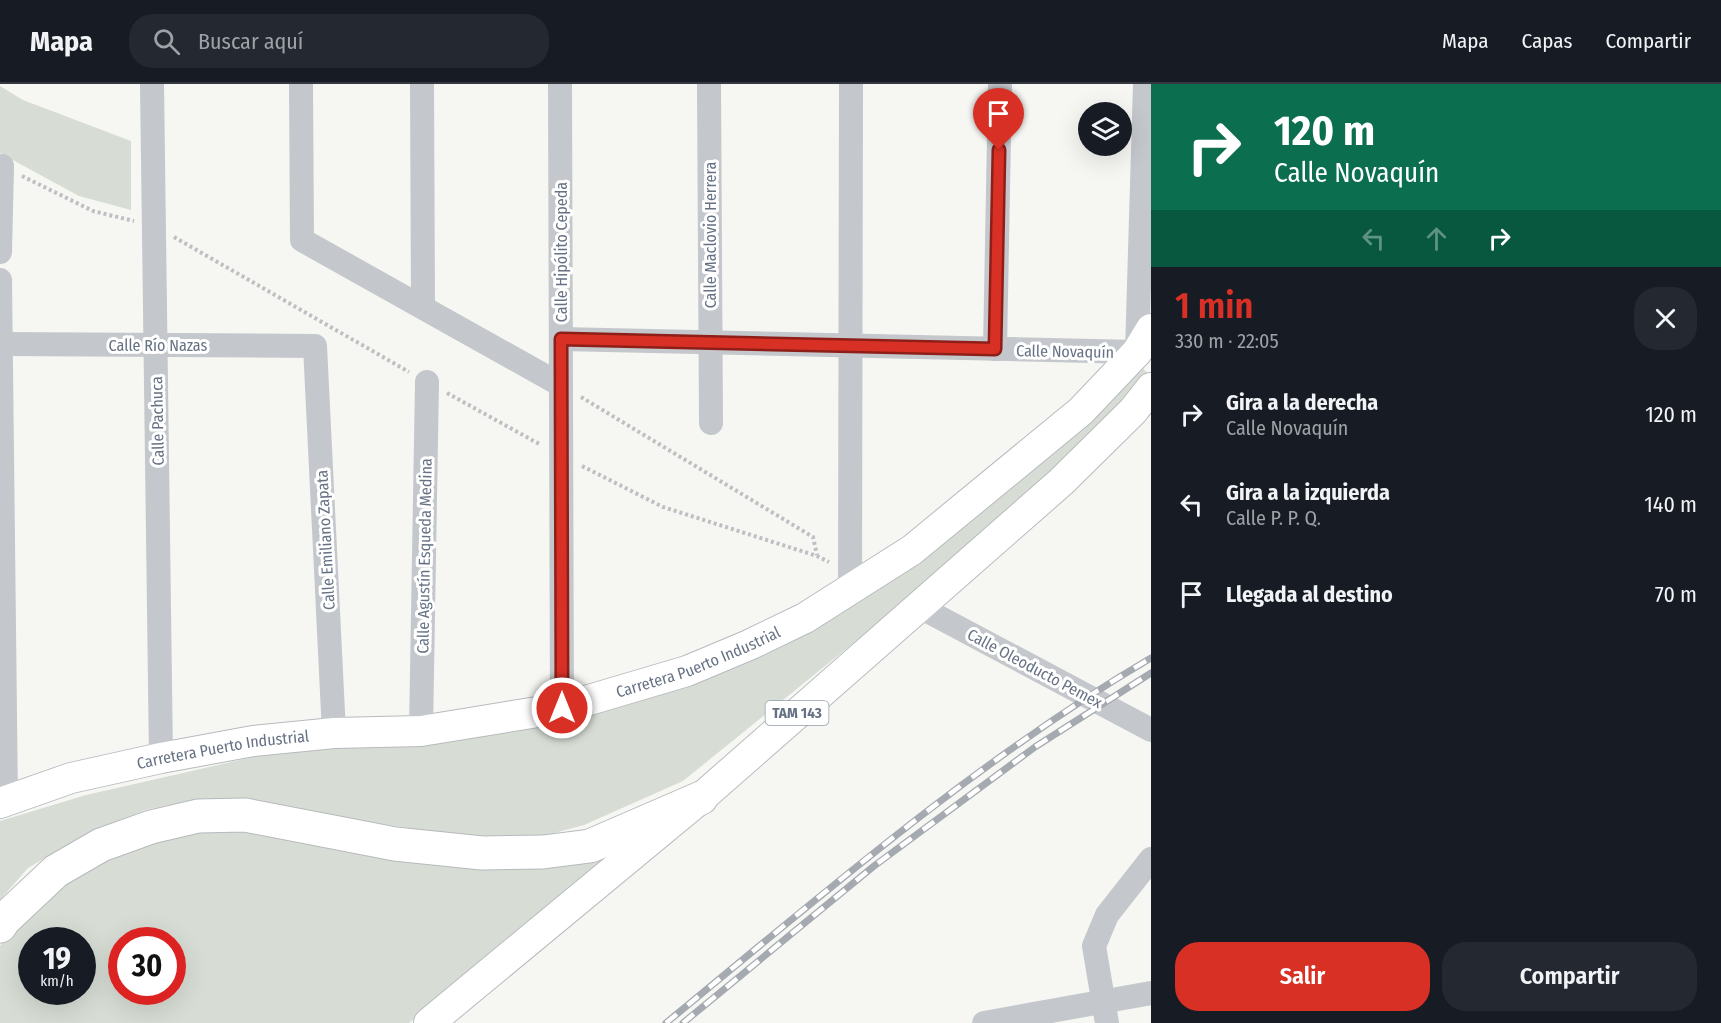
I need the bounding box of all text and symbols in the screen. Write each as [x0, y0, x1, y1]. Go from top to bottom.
search box [129, 14, 549, 68]
text: Mapa [30, 25, 93, 58]
icon: search [150, 25, 183, 58]
text: Buscar aquí [198, 28, 303, 55]
text: Mapa [1442, 28, 1489, 54]
text: Capas [1522, 28, 1572, 54]
text: Compartir [1605, 28, 1691, 54]
pin [973, 88, 1024, 150]
icon: arrive [982, 97, 1015, 130]
map controls [1078, 102, 1132, 156]
button: layers [1078, 102, 1132, 156]
text: 120 m [1274, 106, 1375, 156]
icon: right [1175, 108, 1253, 186]
text: Calle Novaquín [1274, 157, 1439, 189]
street label: Calle Maclovio Herrera [701, 161, 720, 308]
street label: Calle Hipólito Cepeda [552, 182, 571, 322]
icon: left [1357, 222, 1390, 255]
icon: ahead [1420, 222, 1453, 255]
icon: right [1483, 222, 1516, 255]
text: 1 min [1175, 284, 1253, 328]
button: close [1634, 287, 1697, 350]
text: 330 m · 22:05 [1175, 329, 1279, 353]
street label: Calle Río Nazas [109, 336, 208, 355]
street label: Calle Novaquín [1016, 341, 1114, 362]
street label: Calle Pachuca [147, 376, 168, 466]
text: Gira a la derecha [1226, 389, 1378, 416]
icon: right [1175, 398, 1208, 431]
text: 120 m [1645, 401, 1697, 428]
text: Calle Novaquín [1226, 416, 1348, 440]
street label: Calle Agustín Esqueda Medina [413, 458, 436, 654]
street label: Calle Emiliano Zapata [312, 469, 339, 611]
text: Gira a la izquierda [1226, 479, 1390, 506]
icon: left [1175, 488, 1208, 521]
text: 140 m [1644, 491, 1697, 518]
text: Calle P. P. Q. [1226, 506, 1321, 530]
icon: arrive [1175, 578, 1208, 611]
text: Llegada al destino [1226, 581, 1393, 608]
text: 70 m [1655, 581, 1697, 608]
street label: Carretera Puerto Industrial [614, 622, 783, 702]
street label: Calle Oleoducto Pemex [964, 625, 1105, 712]
position arrow [530, 676, 594, 740]
road number: TAM 143 [766, 701, 828, 725]
street label: Carretera Puerto Industrial [135, 727, 310, 773]
speed limit sign: 30 [108, 927, 186, 1005]
text: 19 [43, 941, 71, 977]
button: Salir [1175, 942, 1430, 1011]
button: Compartir [1442, 942, 1697, 1011]
text: km/h [40, 972, 74, 990]

